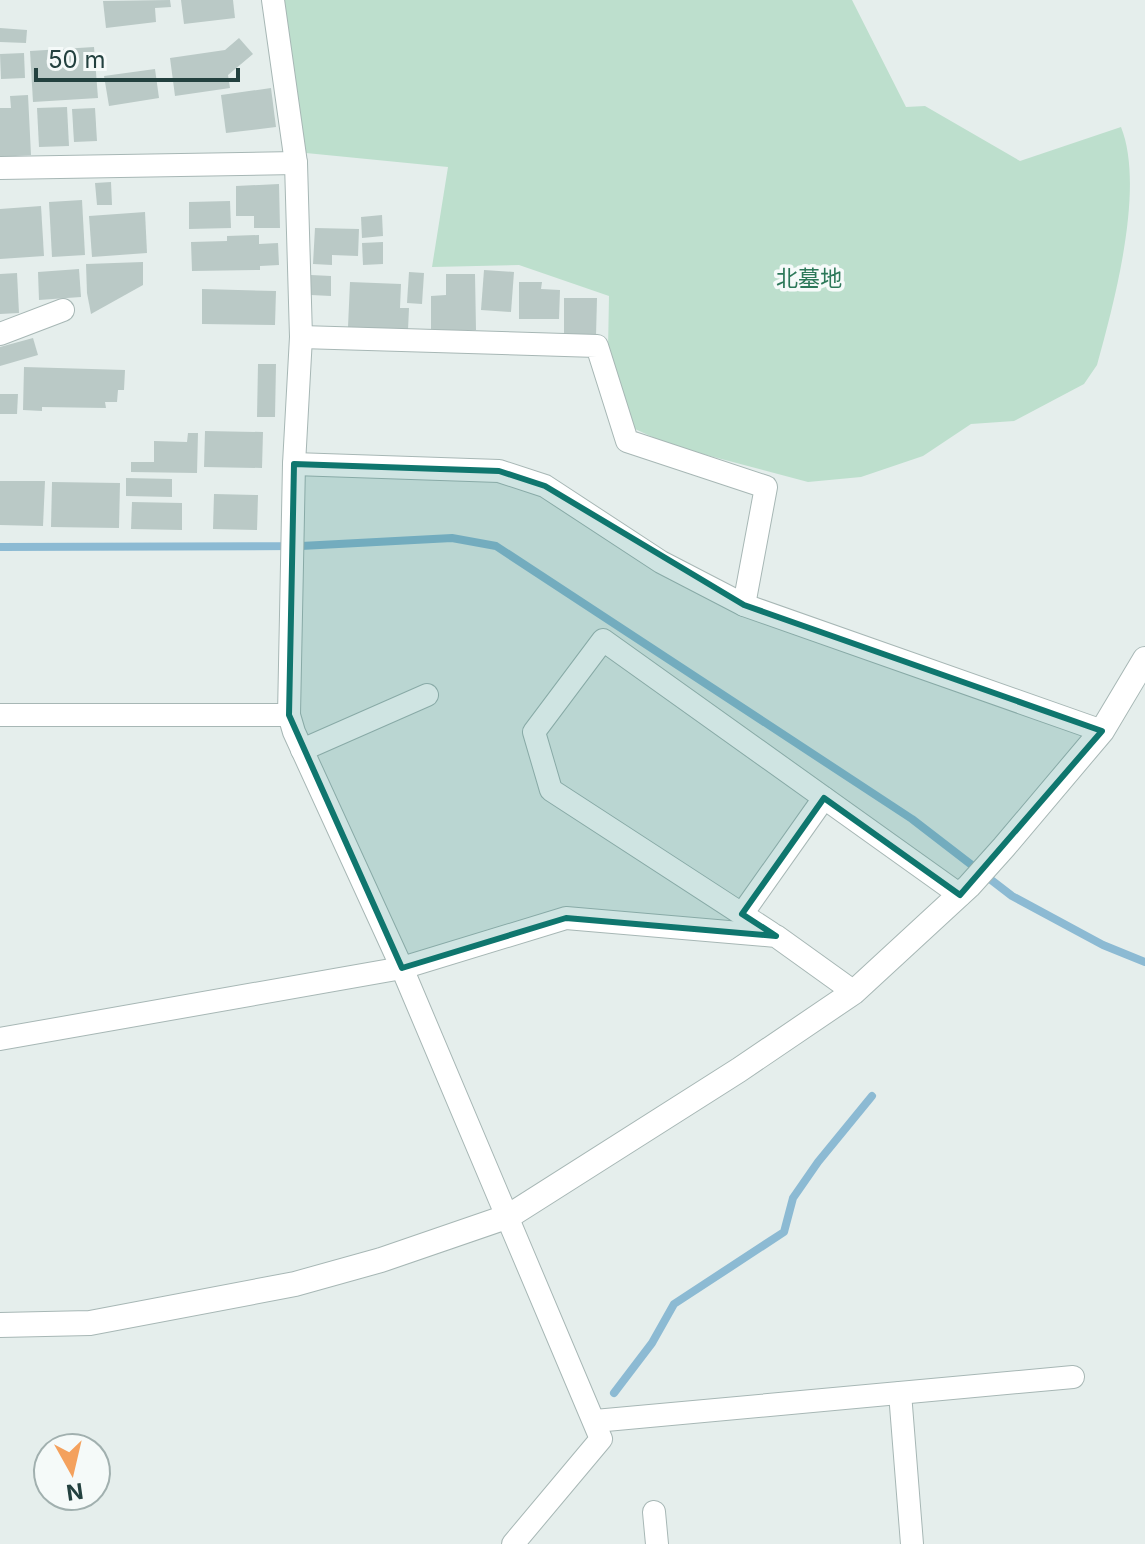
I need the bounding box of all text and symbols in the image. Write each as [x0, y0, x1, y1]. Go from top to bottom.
scale bar [36, 32, 238, 82]
text: 50 m [48, 45, 106, 74]
park label: 北墓地 [776, 265, 842, 291]
north arrow [32, 1432, 112, 1512]
text: N [65, 1478, 85, 1506]

